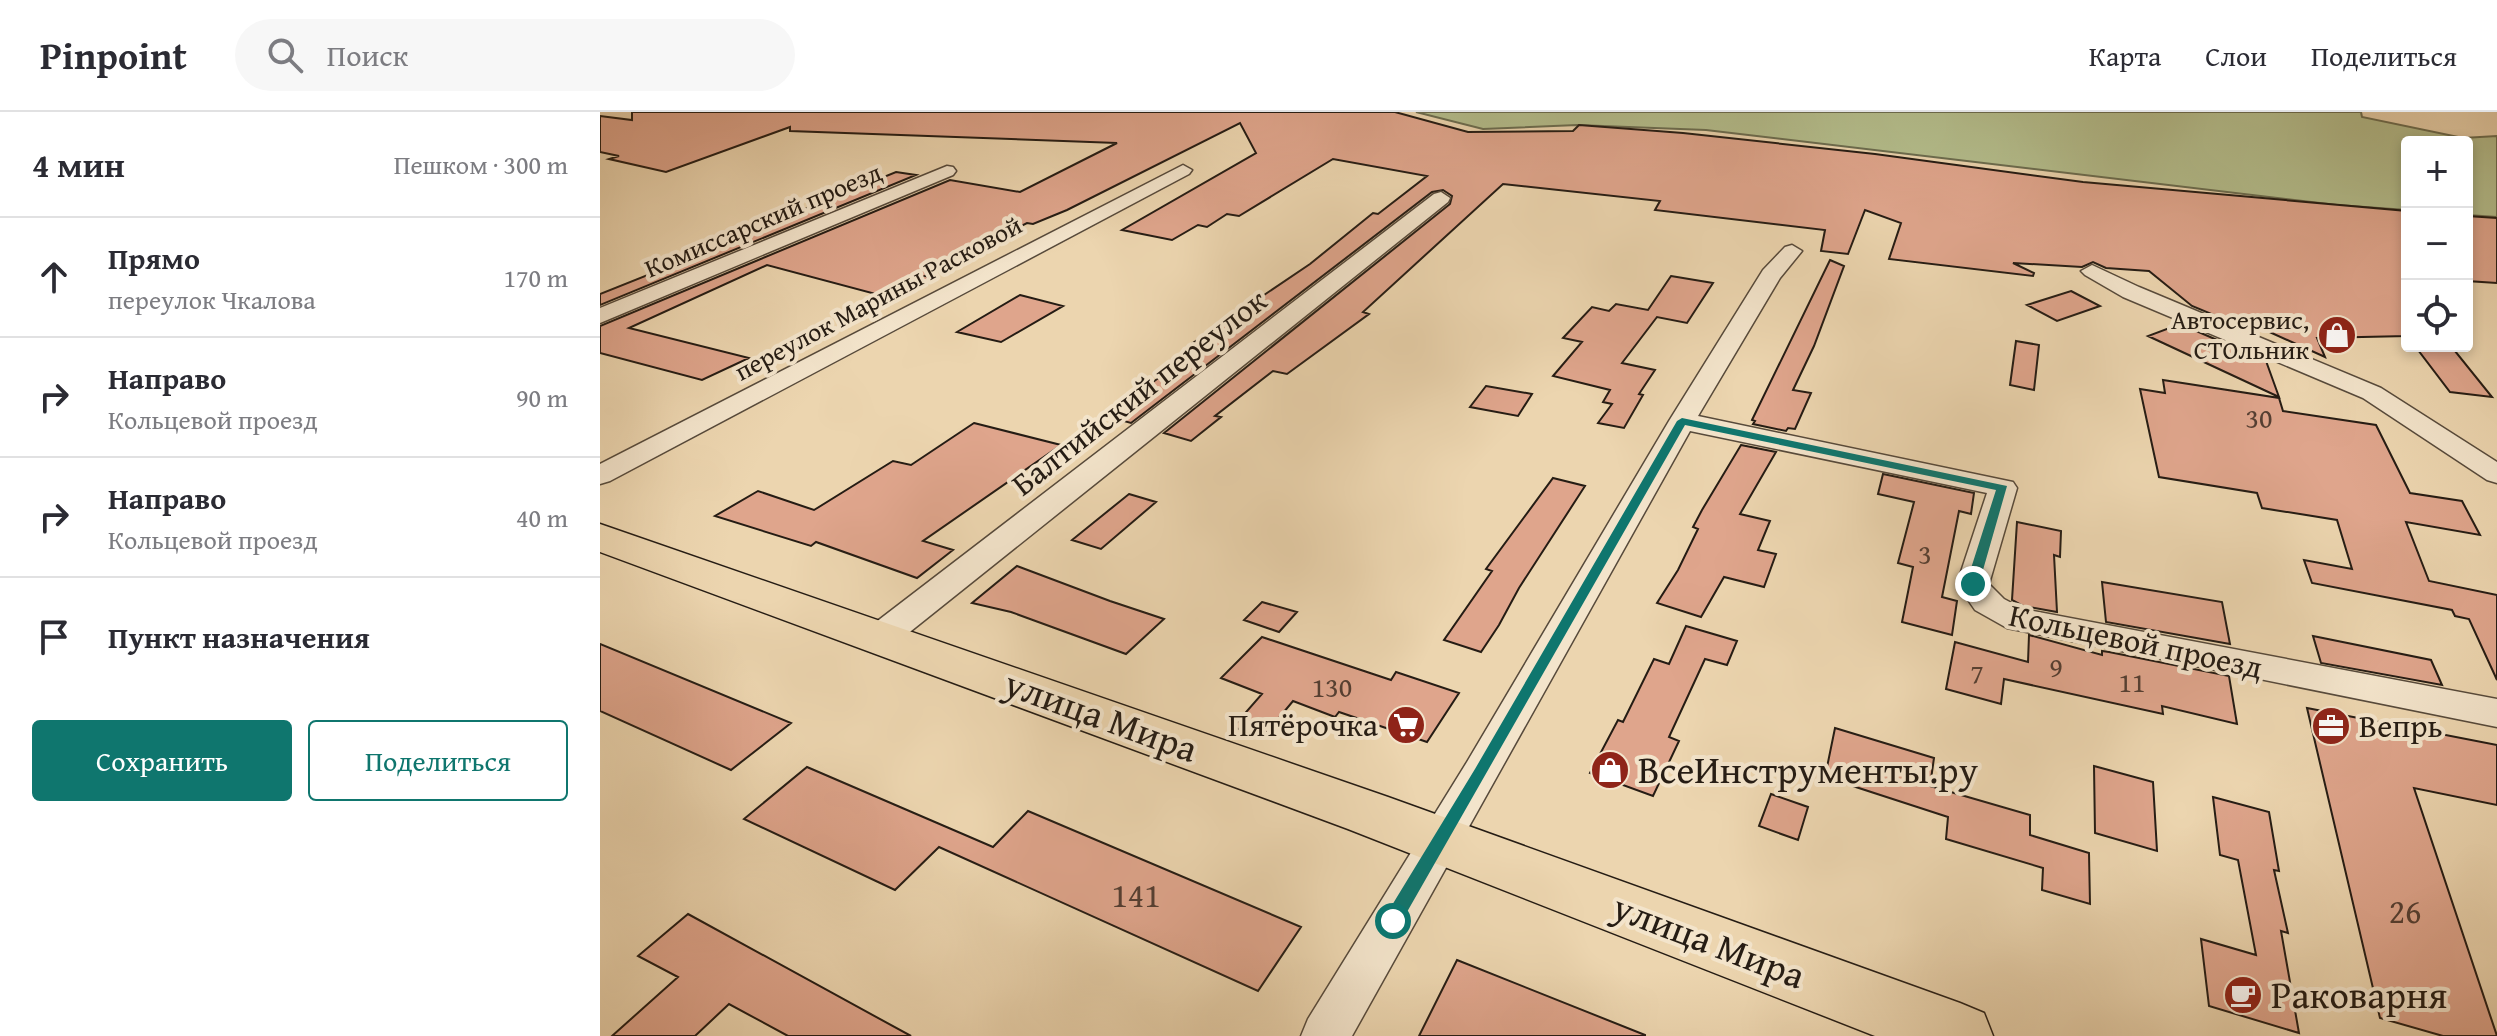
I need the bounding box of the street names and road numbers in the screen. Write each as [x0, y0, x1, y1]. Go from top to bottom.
street label: Комиссарский проезд [638, 152, 887, 287]
street label: переулок Марины Расковой [727, 205, 1029, 390]
street label: Балтийский переулок [1001, 277, 1277, 506]
street label: Кольцевой проезд [2005, 591, 2267, 690]
street label: улица Мира [996, 654, 1206, 776]
street label: улица Мира [1604, 877, 1814, 1002]

